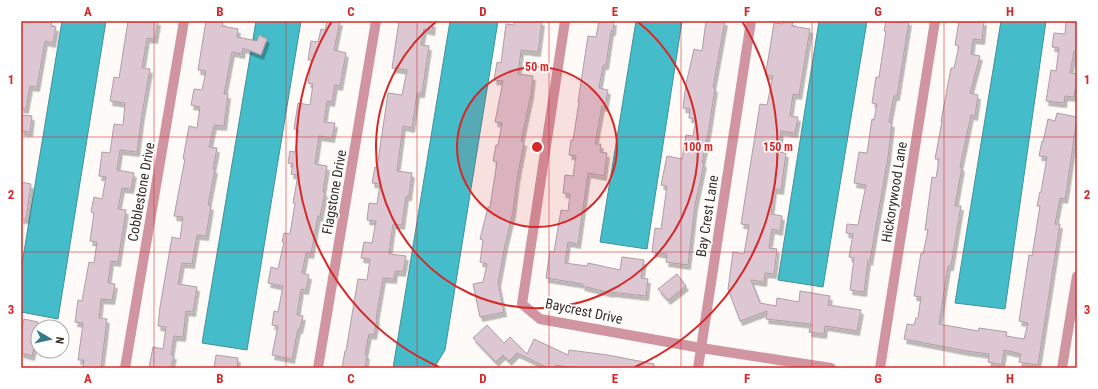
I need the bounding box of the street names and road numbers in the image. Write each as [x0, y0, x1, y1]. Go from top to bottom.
street label: Hickorywood Lane [878, 140, 910, 244]
street label: Cobblestone Drive [124, 141, 158, 243]
street label: Flagstone Drive [319, 148, 349, 235]
street label: Bay Crest Lane [693, 174, 721, 258]
street label: Baycrest Drive [544, 295, 625, 327]

